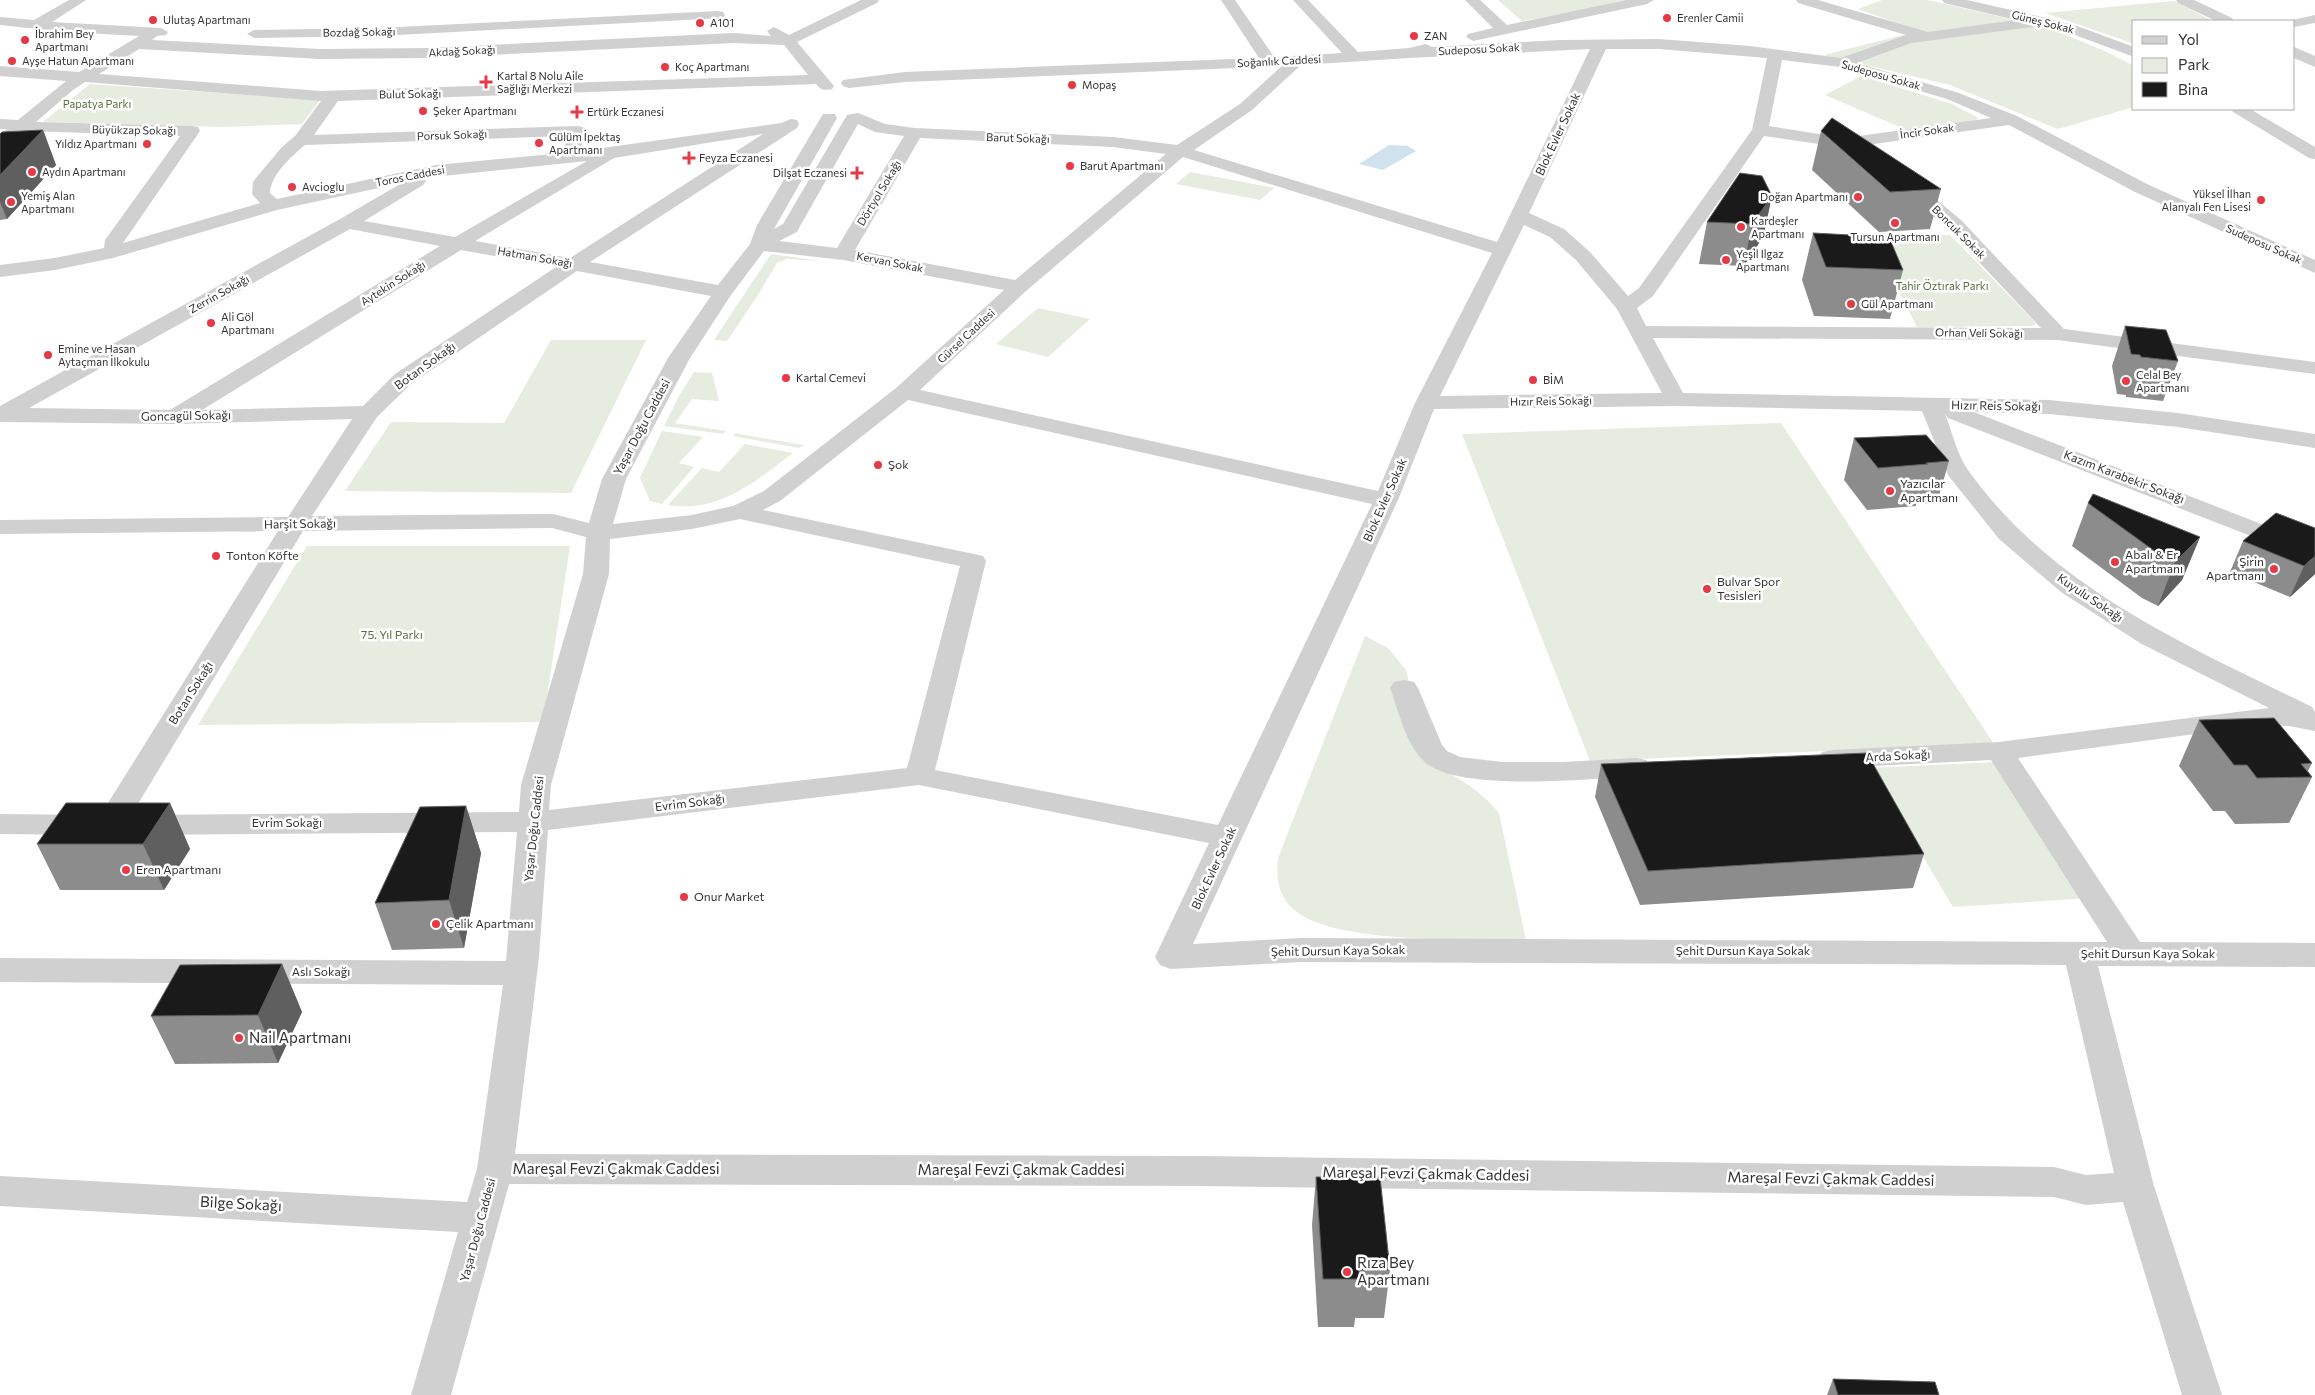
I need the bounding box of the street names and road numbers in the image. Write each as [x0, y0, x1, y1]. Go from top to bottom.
street label: Güneş Sokak [2010, 7, 2076, 36]
street label: Bozdağ Sokağı [322, 24, 396, 39]
street label: Sudeposu Sokak [1438, 40, 1520, 57]
street label: Akdağ Sokağı [428, 42, 496, 59]
street label: Soğanlık Caddesi [1237, 52, 1322, 69]
street label: Sudeposu Sokak [1840, 57, 1922, 92]
street label: Bulut Sokağı [379, 86, 441, 101]
street label: Blok Evler Sokak [1532, 89, 1583, 177]
street label: İncir Sokak [1899, 119, 1955, 141]
street label: Büyükzap Sokağı [92, 122, 176, 137]
street label: Porsuk Sokağı [417, 127, 487, 142]
street label: Barut Sokağı [986, 130, 1050, 145]
street label: Dörtyol Sokağı [854, 158, 903, 228]
street label: Toros Caddesi [374, 162, 446, 189]
street label: Boncuk Sokak [1930, 202, 1989, 261]
street label: Sudeposu Sokak [2224, 221, 2304, 266]
street label: Hatman Sokağı [497, 244, 574, 269]
street label: Kervan Sokak [856, 249, 925, 274]
street label: Aytekin Sokağı [358, 258, 427, 308]
street label: Zerrin Sokağı [186, 272, 251, 315]
street label: Gürsel Caddesi [934, 306, 997, 366]
street label: Orhan Veli Sokağı [1935, 325, 2023, 340]
street label: Botan Sokağı [391, 338, 458, 392]
street label: Yaşar Doğu Caddesi [610, 376, 672, 477]
street label: Hızır Reis Sokağı [1510, 393, 1592, 408]
street label: Hızır Reis Sokağı [1951, 397, 2041, 413]
street label: Goncagül Sokağı [141, 407, 231, 423]
street label: Kazım Karabekir Sokağı [2062, 447, 2187, 506]
street label: Blok Evler Sokak [1359, 455, 1409, 543]
street label: Harşit Sokağı [264, 515, 336, 531]
street label: Kuyulu Sokağı [2055, 570, 2126, 624]
street label: Botan Sokağı [165, 658, 215, 727]
street label: Arda Sokağı [1865, 746, 1931, 764]
street label: Yaşar Doğu Caddesi [520, 775, 546, 883]
street label: Evrim Sokağı [654, 791, 726, 813]
street label: Evrim Sokağı [252, 815, 322, 829]
street label: Blok Evler Sokak [1188, 823, 1239, 911]
street label: Şehit Dursun Kaya Sokak [1271, 942, 1406, 958]
street label: Şehit Dursun Kaya Sokak [1676, 943, 1811, 957]
street label: Şehit Dursun Kaya Sokak [2081, 946, 2216, 960]
street label: Aslı Sokağı [292, 964, 350, 978]
street label: Mareşal Fevzi Çakmak Caddesi [512, 1159, 720, 1177]
street label: Mareşal Fevzi Çakmak Caddesi [917, 1160, 1125, 1178]
street label: Mareşal Fevzi Çakmak Caddesi [1322, 1162, 1530, 1184]
street label: Mareşal Fevzi Çakmak Caddesi [1727, 1167, 1935, 1189]
street label: Yaşar Doğu Caddesi [456, 1177, 498, 1283]
street label: Bilge Sokağı [200, 1192, 282, 1214]

